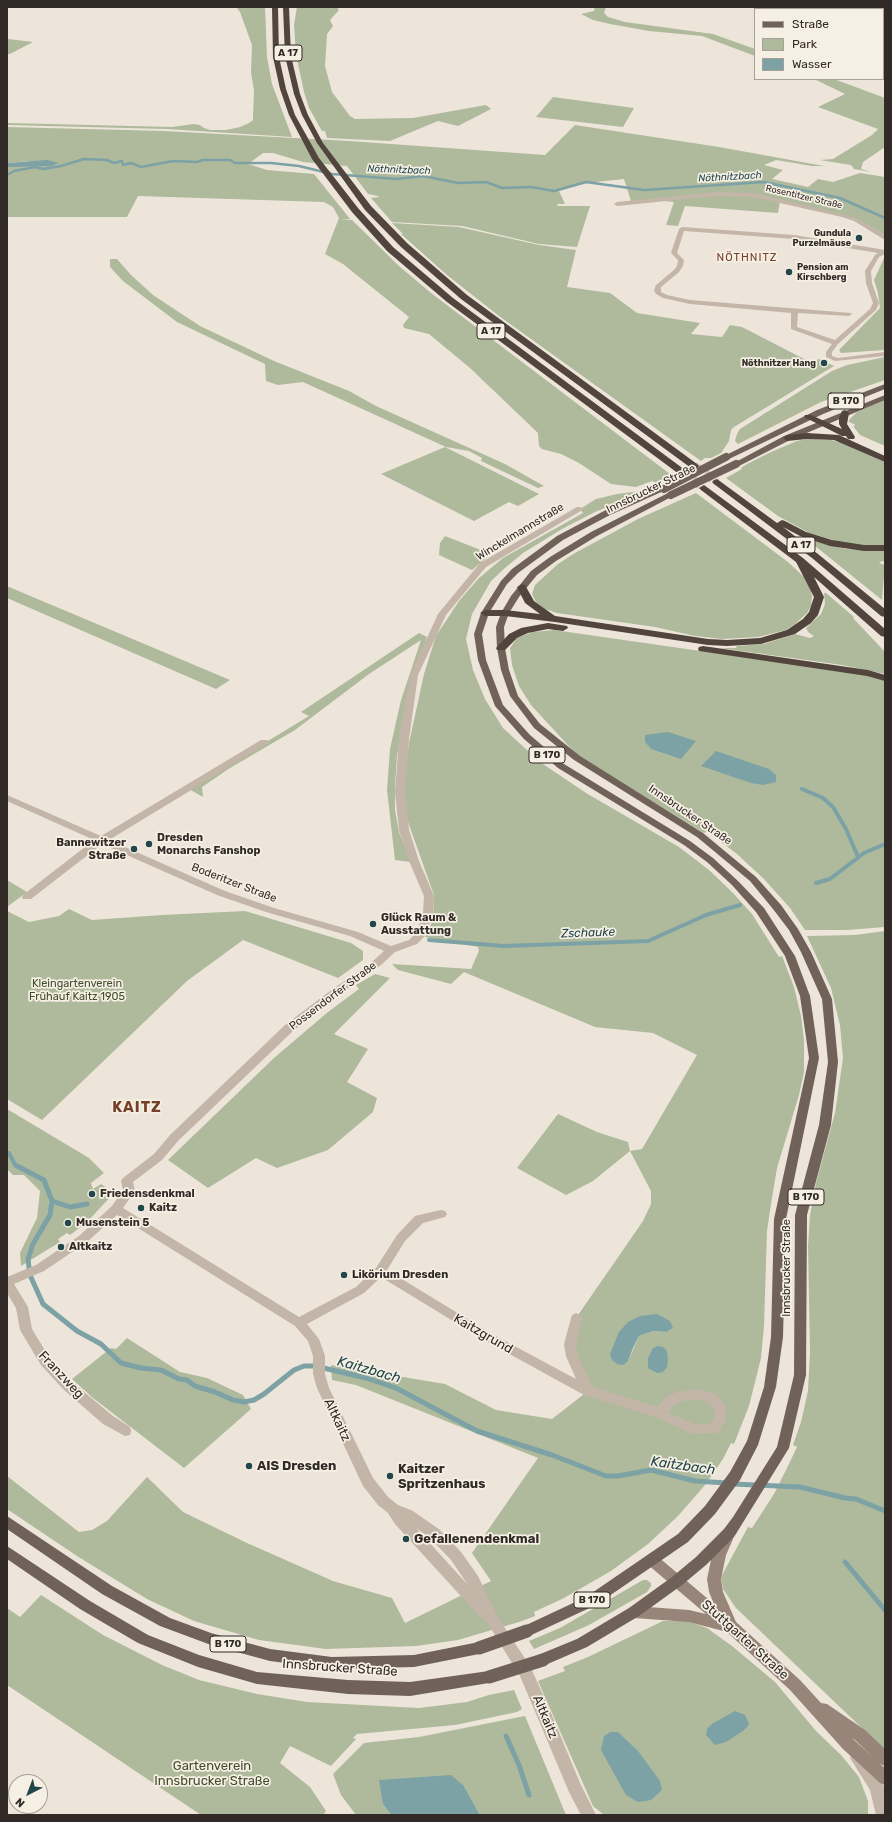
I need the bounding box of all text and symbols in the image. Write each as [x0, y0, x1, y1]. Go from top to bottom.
legend [754, 8, 884, 80]
text: Straße [792, 17, 829, 31]
text: Park [792, 37, 817, 51]
road number: A 17 [274, 45, 302, 61]
text: Wasser [792, 57, 832, 71]
water label: Nöthnitzbach [367, 163, 431, 177]
water label: Nöthnitzbach [698, 169, 762, 185]
street label: Rosentitzer Straße [765, 183, 843, 211]
place label: Gundula Purzelmäuse [793, 228, 851, 249]
marker: Gundula Purzelmäuse [854, 233, 864, 243]
district label: NÖTHNITZ [717, 251, 777, 265]
place label: Pension am Kirschberg [797, 262, 848, 283]
marker: Pension am Kirschberg [784, 267, 794, 277]
road number: A 17 [477, 323, 505, 339]
place label: Nöthnitzer Hang [742, 358, 816, 368]
marker: Nöthnitzer Hang [819, 358, 829, 368]
road number: B 170 [828, 393, 864, 409]
street label: Innsbrucker Straße [604, 462, 698, 516]
street label: Winckelmannstraße [474, 501, 566, 563]
road number: A 17 [787, 537, 815, 553]
road number: B 170 [529, 747, 565, 763]
street label: Innsbrucker Straße [646, 782, 734, 848]
place label: Dresden Monarchs Fanshop [157, 831, 260, 857]
place label: Bannewitzer Straße [56, 836, 126, 862]
marker: Dresden Monarchs Fanshop [144, 839, 154, 849]
marker: Bannewitzer Straße [129, 844, 139, 854]
street label: Boderitzer Straße [190, 861, 278, 905]
place label: Glück Raum & Ausstattung [381, 911, 456, 937]
marker: Glück Raum & Ausstattung [368, 919, 378, 929]
water label: Zschauke [561, 925, 615, 941]
street label: Possendorfer Straße [287, 959, 379, 1033]
park label: Kleingartenverein Frühauf Kaitz 1905 [29, 977, 125, 1003]
district label: KAITZ [112, 1099, 162, 1117]
place label: Friedensdenkmal [100, 1187, 195, 1201]
marker: Friedensdenkmal [87, 1189, 97, 1199]
road number: B 170 [788, 1189, 824, 1205]
place label: Kaitz [149, 1201, 177, 1215]
marker: Kaitz [136, 1203, 146, 1213]
place label: Musenstein 5 [76, 1216, 149, 1230]
marker: Musenstein 5 [63, 1218, 73, 1228]
street label: Innsbrucker Straße [780, 1219, 794, 1317]
place label: Altkaitz [69, 1240, 112, 1254]
marker: Altkaitz [56, 1242, 66, 1252]
place label: Likörium Dresden [352, 1268, 448, 1282]
marker: Likörium Dresden [339, 1270, 349, 1280]
street label: Kaitzgrund [451, 1311, 515, 1357]
street label: Franzweg [35, 1348, 87, 1402]
water label: Kaitzbach [335, 1353, 403, 1387]
street label: Altkaitz [320, 1396, 354, 1444]
water label: Kaitzbach [650, 1453, 716, 1479]
place label: AIS Dresden [257, 1458, 336, 1474]
marker: AIS Dresden [244, 1461, 254, 1471]
place label: Kaitzer Spritzenhaus [398, 1461, 485, 1492]
marker: Kaitzer Spritzenhaus [385, 1471, 395, 1481]
place label: Gefallenendenkmal [414, 1531, 539, 1547]
marker: Gefallenendenkmal [401, 1534, 411, 1544]
road number: B 170 [574, 1592, 610, 1608]
street label: Stuttgarter Straße [698, 1597, 792, 1683]
road number: B 170 [210, 1636, 246, 1652]
street label: Innsbrucker Straße [282, 1656, 398, 1680]
street label: Altkaitz [529, 1693, 561, 1741]
park label: Gartenverein Innsbrucker Straße [154, 1758, 270, 1789]
north arrow [8, 1774, 48, 1814]
text: N [13, 1795, 28, 1810]

